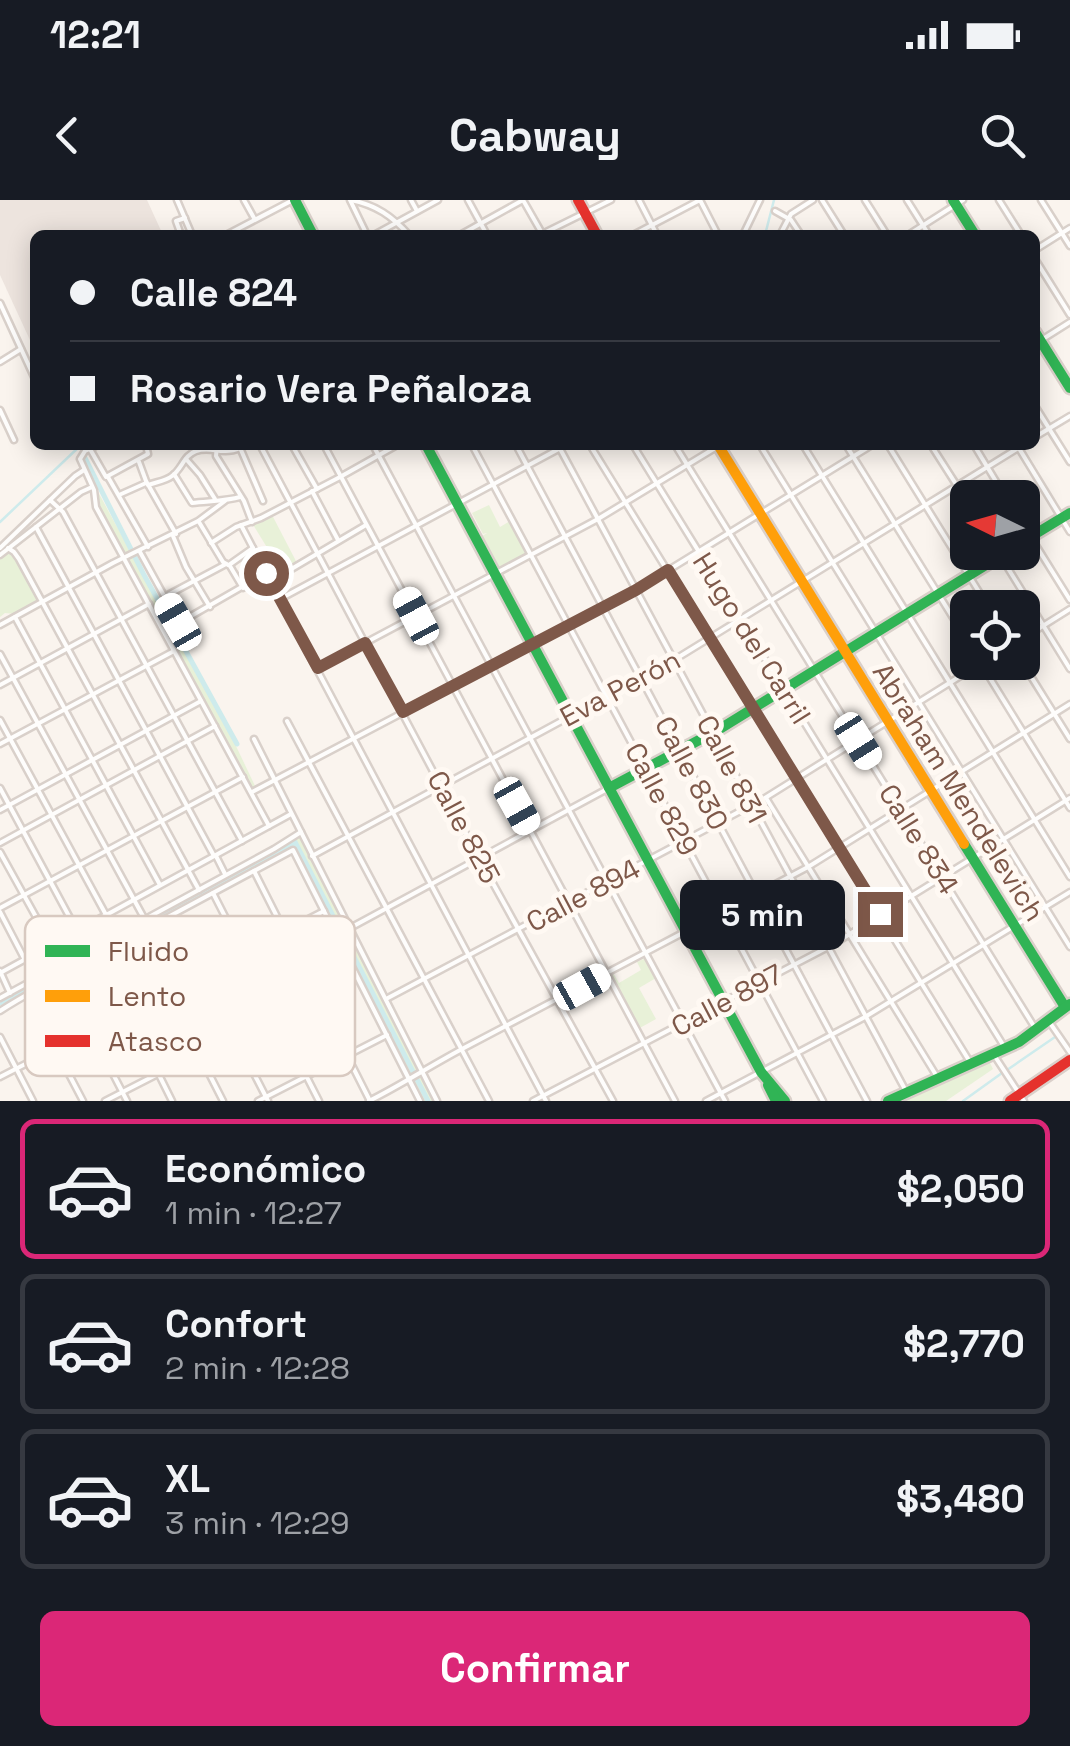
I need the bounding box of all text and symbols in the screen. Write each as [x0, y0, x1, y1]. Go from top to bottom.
text: 12:21 [50, 11, 141, 59]
text: Cabway [449, 107, 621, 164]
icon: back [40, 108, 95, 163]
icon: search [975, 108, 1030, 163]
text: Calle 824 [130, 269, 297, 317]
text: Rosario Vera Peñaloza [130, 365, 532, 413]
north arrow [950, 480, 1040, 570]
map controls [950, 480, 1040, 680]
street label: Hugo del Carril [685, 546, 819, 730]
route start [244, 551, 289, 596]
car [389, 582, 443, 650]
car [150, 589, 206, 655]
button: locate [950, 590, 1040, 680]
street label: Eva Perón [554, 641, 686, 735]
street label: Abraham Mendelevich [865, 656, 1053, 928]
car [829, 708, 887, 774]
street label: Calle 831 [689, 709, 775, 829]
street label: Calle 830 [647, 710, 737, 836]
street label: Calle 829 [617, 736, 707, 862]
street label: Calle 825 [419, 764, 509, 890]
car [489, 772, 545, 840]
street label: Calle 834 [871, 777, 967, 901]
street label: Calle 894 [520, 850, 646, 940]
callout: 5 min [680, 879, 845, 949]
route end [858, 892, 903, 937]
text: 5 min [721, 895, 804, 935]
legend [25, 916, 355, 1076]
text: Fluido [108, 933, 189, 969]
street label: Calle 897 [665, 956, 789, 1044]
car [548, 959, 616, 1015]
text: Lento [108, 978, 186, 1014]
text: Atasco [108, 1023, 203, 1059]
icon: car [45, 1144, 135, 1234]
text: Económico [165, 1145, 366, 1193]
text: $2,050 [897, 1165, 1025, 1213]
text: 1 min · 12:27 [165, 1193, 342, 1233]
icon: car [45, 1299, 135, 1389]
text: Confort [165, 1300, 307, 1348]
text: $2,770 [903, 1320, 1025, 1368]
text: 2 min · 12:28 [165, 1348, 350, 1388]
icon: car [45, 1454, 135, 1544]
text: XL [165, 1455, 210, 1503]
text: $3,480 [896, 1475, 1025, 1523]
text: 3 min · 12:29 [165, 1503, 350, 1543]
button: Confirmar [40, 1611, 1030, 1726]

